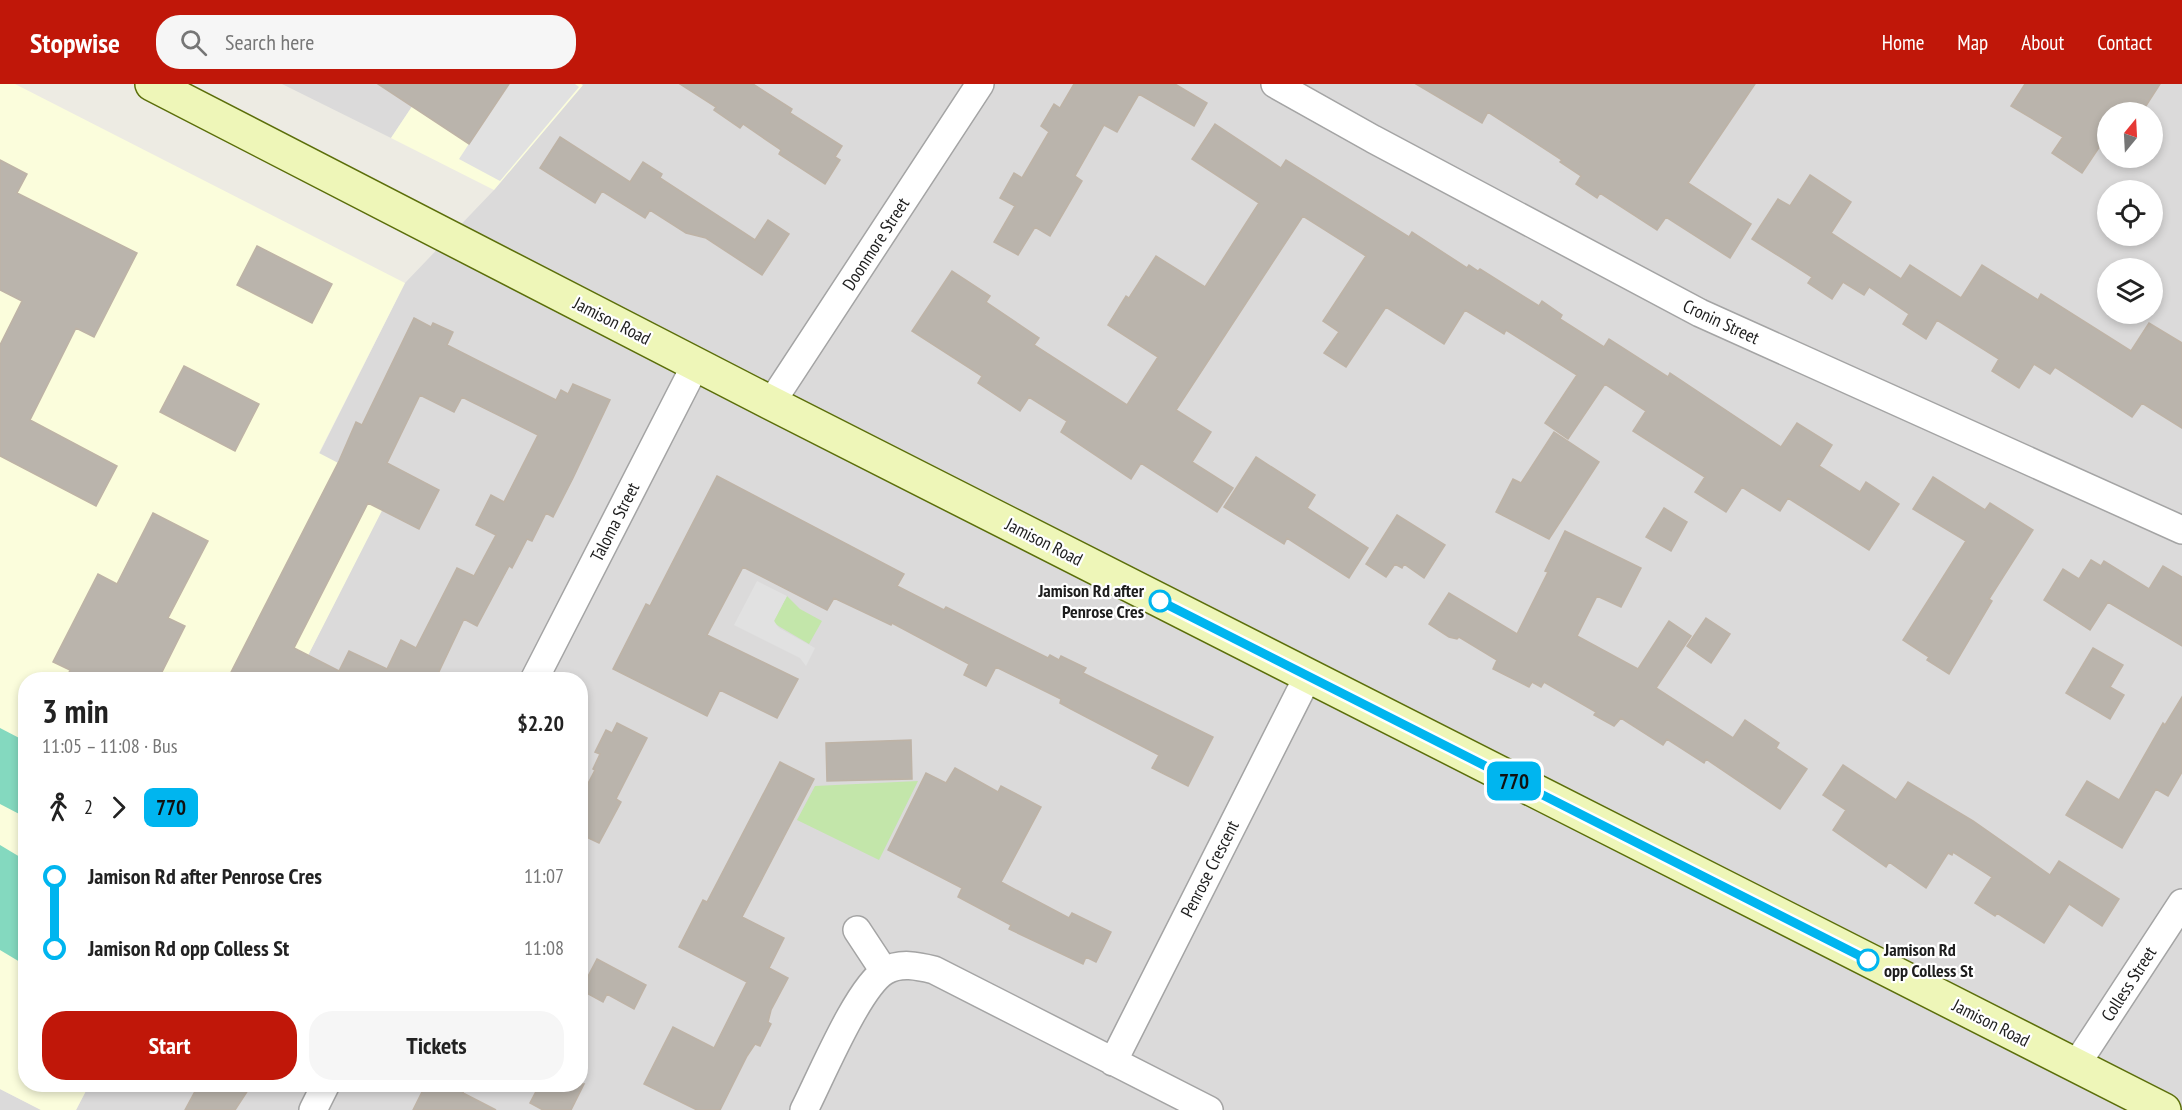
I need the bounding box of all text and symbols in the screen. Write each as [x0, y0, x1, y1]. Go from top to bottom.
search box [156, 15, 576, 69]
text: Stopwise [30, 24, 120, 61]
icon: search [177, 26, 210, 59]
text: Search here [225, 28, 314, 56]
text: Home [1882, 29, 1924, 56]
text: Map [1957, 29, 1988, 56]
text: About [2021, 29, 2064, 56]
text: Contact [2097, 29, 2152, 56]
north arrow [2097, 102, 2163, 168]
map controls [2097, 102, 2163, 324]
button: locate [2097, 180, 2163, 246]
street label: Doonmore Street [837, 193, 914, 294]
button: layers [2097, 258, 2163, 324]
street label: Jamison Road [569, 291, 655, 350]
street label: Cronin Street [1679, 294, 1763, 349]
street label: Taloma Street [585, 478, 644, 565]
street label: Jamison Road [1001, 512, 1087, 571]
place label: Jamison Rd after Penrose Cres [1037, 579, 1145, 623]
marker: Jamison Rd after Penrose Cres [1149, 590, 1171, 612]
text: 3 min [42, 689, 109, 732]
text: $2.20 [517, 709, 564, 737]
text: 11:05 – 11:08 · Bus [42, 733, 177, 759]
line badge: 770 [1480, 762, 1549, 800]
text: 770 [1499, 768, 1529, 795]
icon: walk [42, 791, 75, 824]
icon: forward [102, 791, 135, 824]
text: 2 [84, 794, 93, 820]
text: 770 [156, 794, 186, 821]
street label: Penrose Crescent [1175, 816, 1244, 921]
text: Jamison Rd after Penrose Cres [88, 862, 322, 890]
text: 11:07 [524, 863, 564, 889]
text: Jamison Rd opp Colless St [88, 934, 289, 962]
text: 11:08 [524, 935, 564, 961]
place label: Jamison Rd opp Colless St [1883, 938, 1974, 982]
street label: Colless Street [2096, 942, 2161, 1025]
marker: Jamison Rd opp Colless St [1857, 949, 1879, 971]
street label: Jamison Road [1948, 993, 2034, 1052]
button: Start [42, 1011, 297, 1080]
button: Tickets [309, 1011, 564, 1080]

